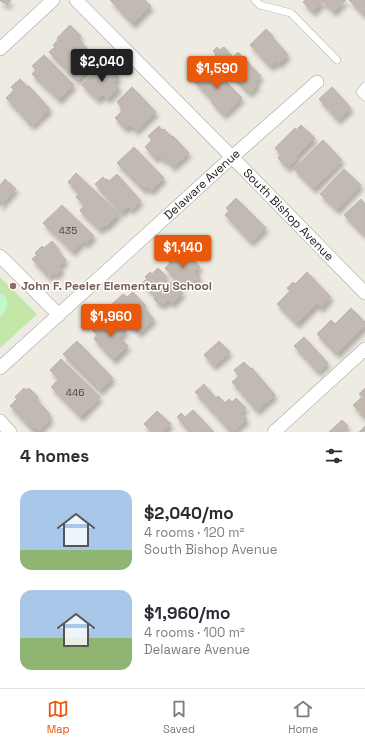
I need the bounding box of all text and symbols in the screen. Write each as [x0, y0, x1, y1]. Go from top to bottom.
pin: $2,040 [69, 49, 135, 83]
text: $2,040 [80, 53, 124, 70]
pin: $1,590 [184, 56, 250, 90]
text: $1,590 [196, 60, 238, 77]
street label: Delaware Avenue [160, 145, 244, 223]
street label: South Bishop Avenue [240, 165, 337, 264]
house number: 435 [59, 224, 77, 237]
pin: $1,140 [150, 235, 216, 269]
text: $1,140 [163, 239, 203, 256]
place label: John F. Peeler Elementary School [21, 278, 212, 294]
marker: John F. Peeler Elementary School [8, 281, 18, 291]
pin: $1,960 [78, 304, 144, 338]
text: $1,960 [90, 308, 132, 325]
house number: 446 [66, 386, 84, 399]
text: 4 homes [20, 445, 89, 467]
icon: filters [323, 445, 345, 467]
text: $2,040/mo [144, 502, 234, 524]
icon: home [52, 506, 100, 554]
text: 4 rooms · 120 m² [144, 524, 244, 541]
text: South Bishop Avenue [144, 541, 277, 558]
text: $1,960/mo [144, 602, 231, 624]
icon: home [52, 606, 100, 654]
text: 4 rooms · 100 m² [144, 624, 245, 641]
text: Delaware Avenue [144, 641, 250, 658]
tab: Map [47, 698, 70, 736]
tab: Saved [163, 698, 195, 736]
tab: Home [288, 698, 318, 736]

